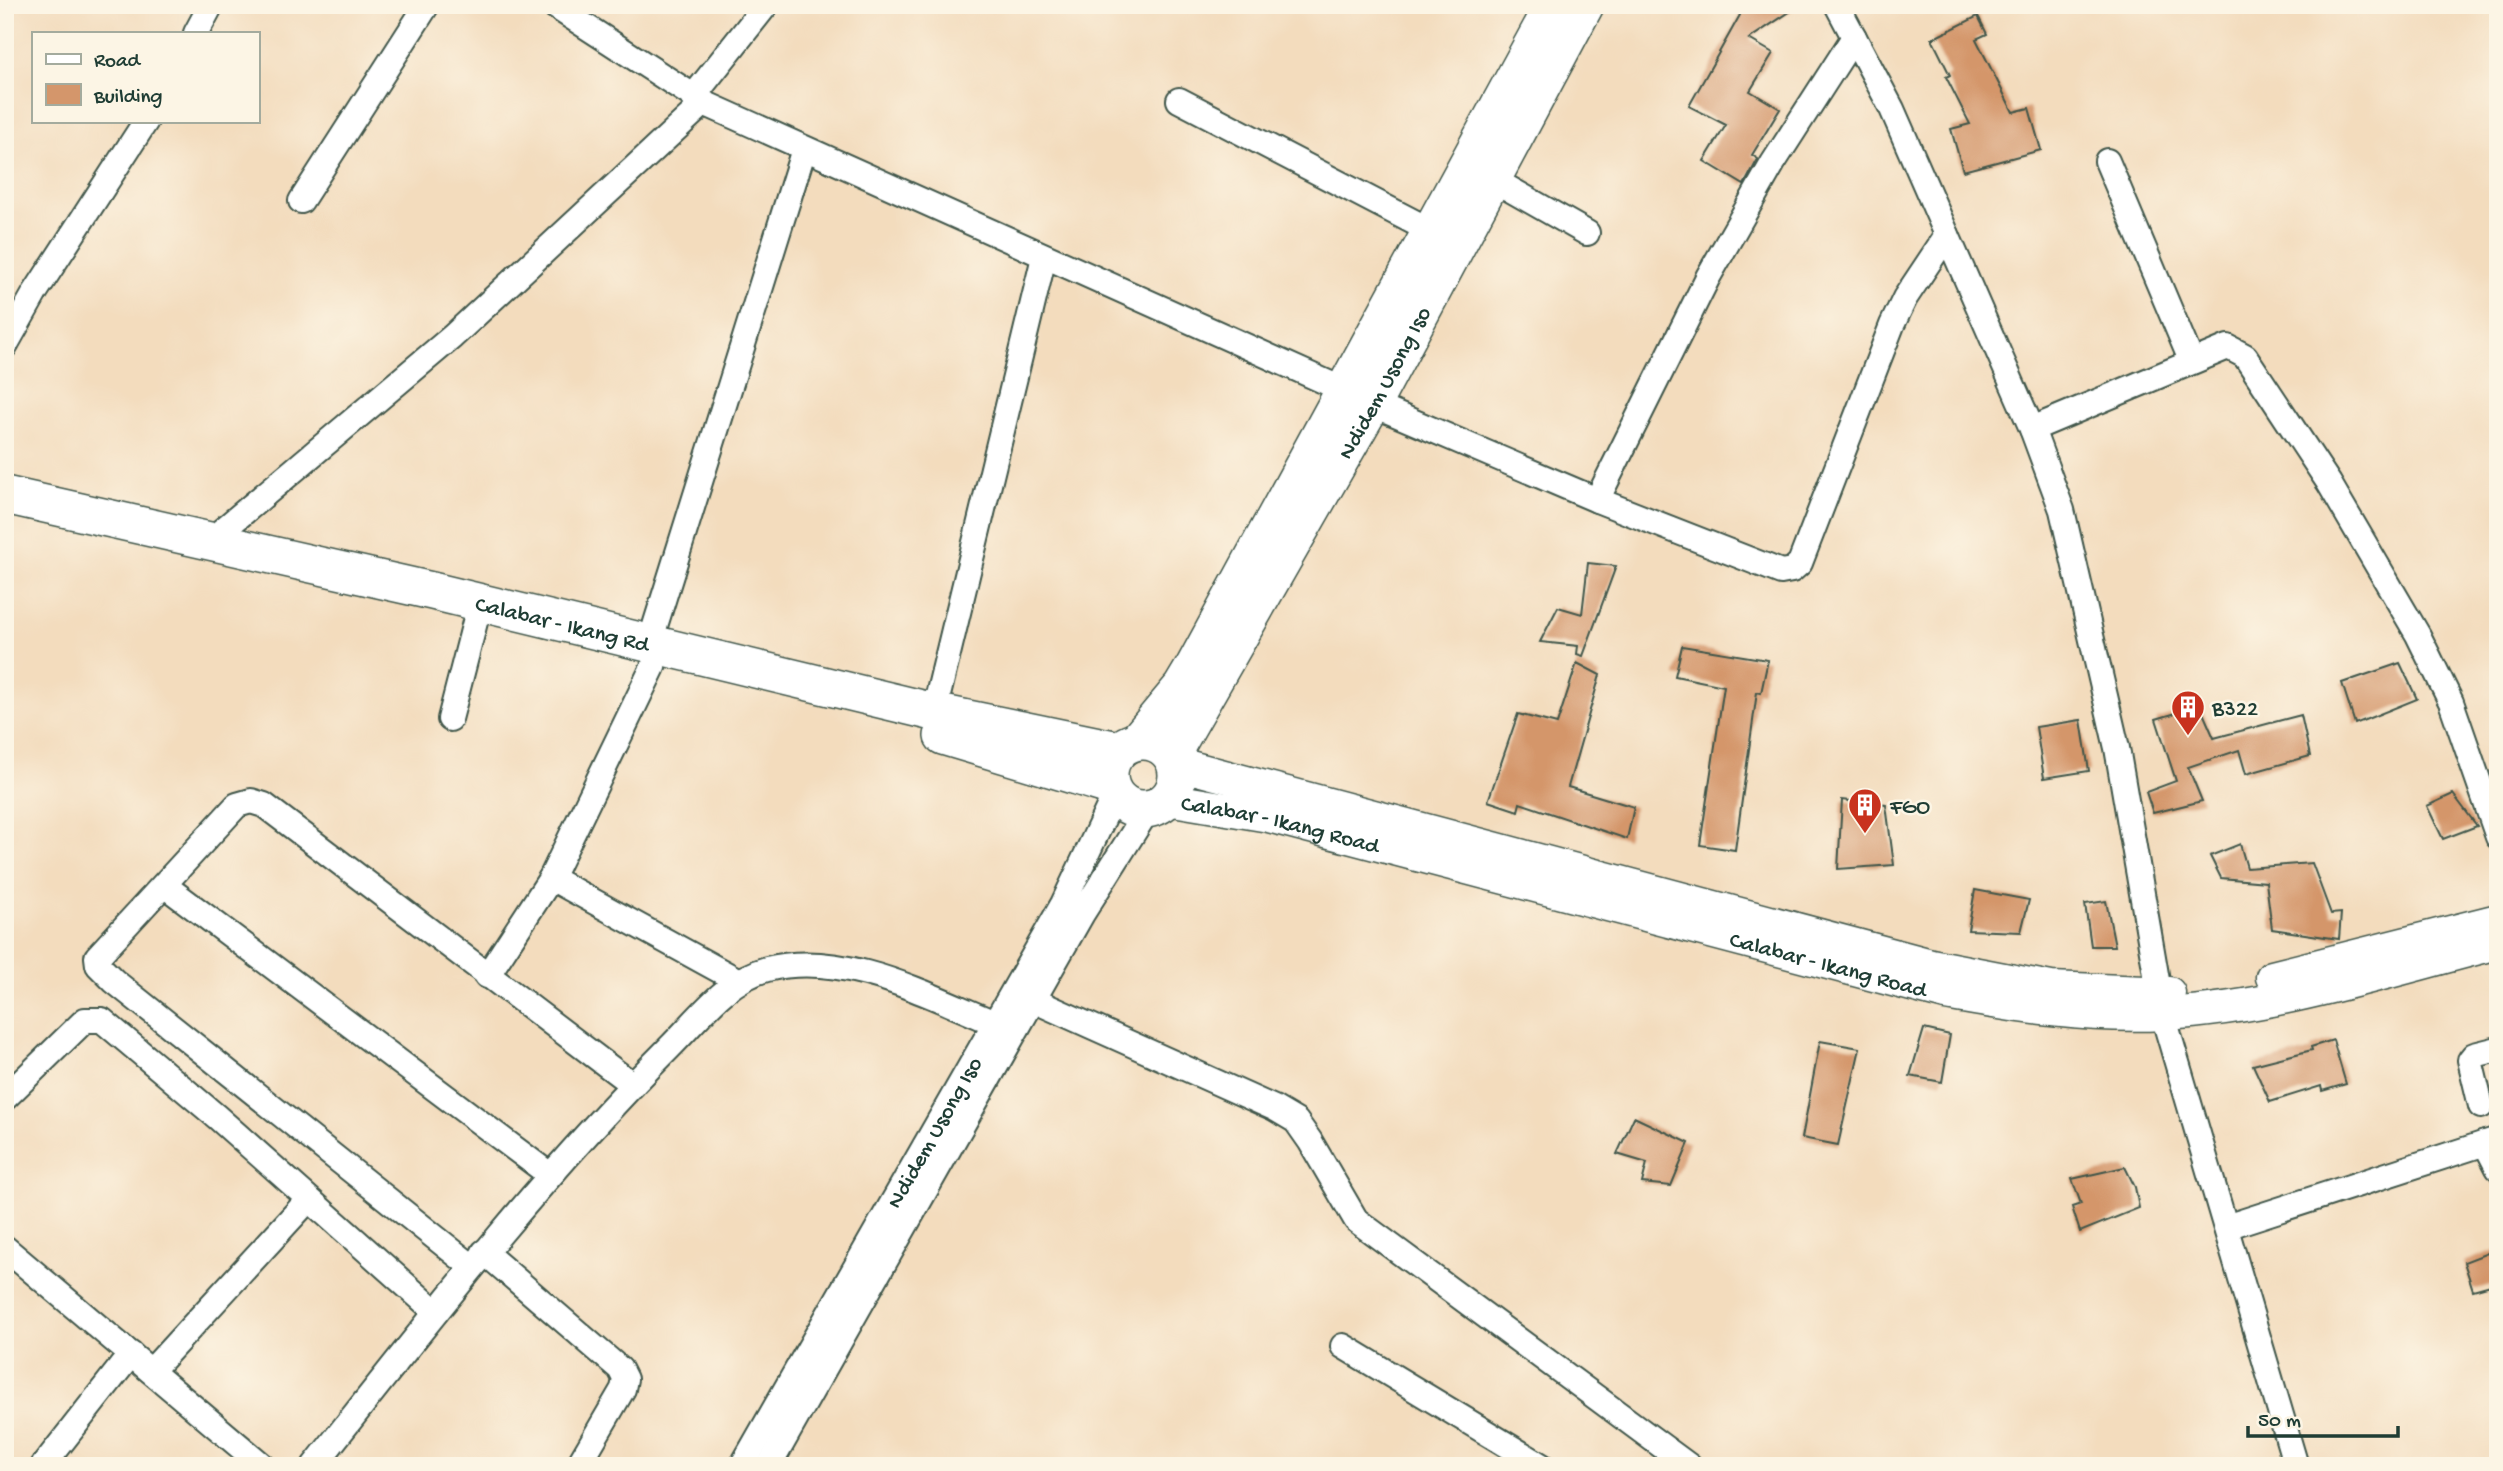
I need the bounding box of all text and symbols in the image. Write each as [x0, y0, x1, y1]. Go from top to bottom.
legend [32, 32, 259, 122]
text: Road [94, 50, 142, 75]
text: Building [93, 86, 163, 111]
street label: Ndidem Usong Iso [1333, 303, 1439, 465]
street label: Calabar - Ikang Rd [472, 592, 653, 660]
building icon: B322 [2169, 688, 2207, 737]
place label: B322 [2211, 697, 2258, 724]
building icon: FGO [1846, 786, 1884, 835]
street label: Calabar - Ikang Road [1179, 792, 1383, 862]
place label: FGO [1889, 795, 1930, 822]
street label: Calabar - Ikang Road [1726, 928, 1931, 1006]
street label: Ndidem Usong Iso [882, 1053, 990, 1214]
scale bar [2248, 1394, 2398, 1438]
text: 50 m [2258, 1410, 2301, 1435]

